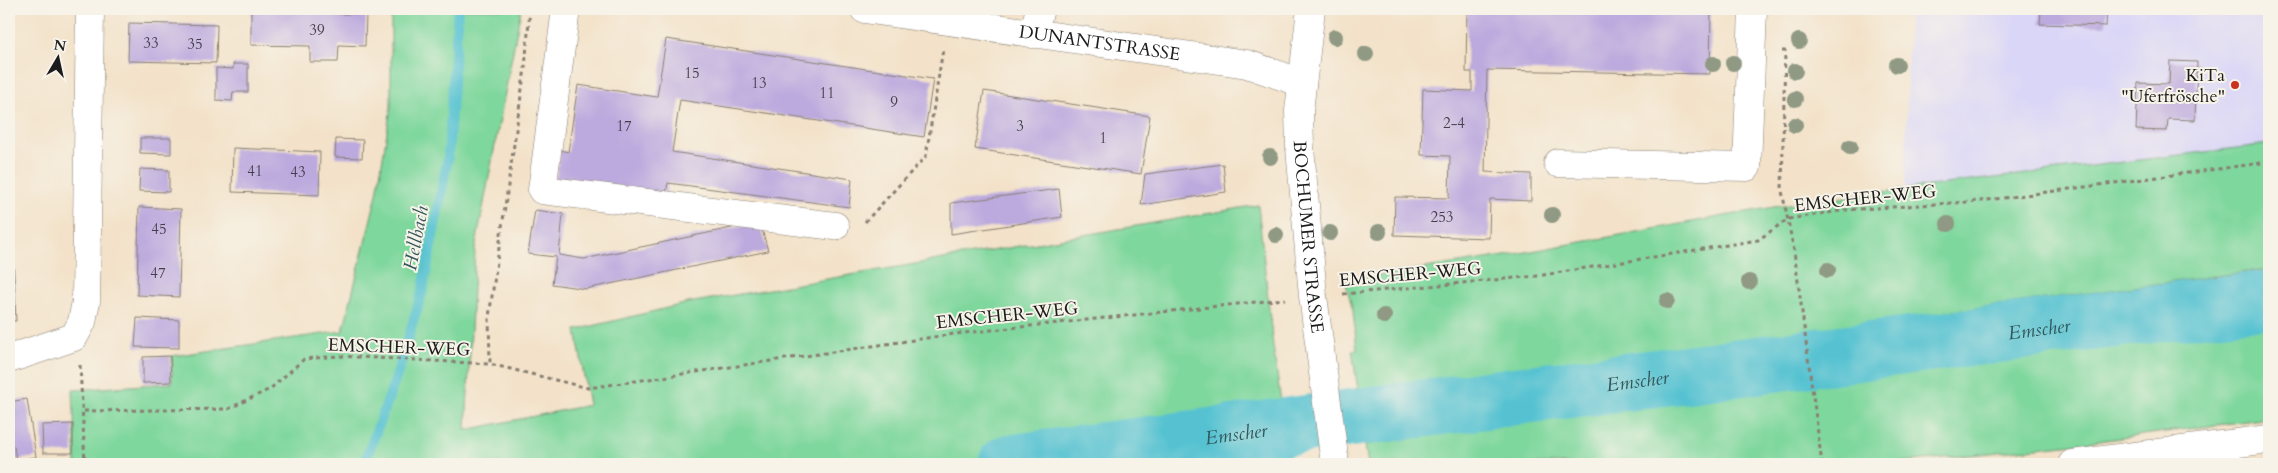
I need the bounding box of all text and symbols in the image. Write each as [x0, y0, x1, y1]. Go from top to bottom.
street label: DUNANTSTRASSE [1017, 19, 1182, 67]
house number: 39 [309, 20, 325, 40]
north arrow [32, 32, 82, 82]
house number: 33 [143, 33, 159, 53]
house number: 35 [187, 34, 203, 54]
text: N [52, 35, 67, 56]
house number: 15 [684, 63, 700, 83]
place label: KiTa "Uferfrösche" [2121, 63, 2225, 109]
house number: 13 [751, 73, 767, 93]
marker: KiTa "Uferfrösche" [2229, 79, 2241, 91]
house number: 11 [819, 83, 835, 103]
house number: 9 [890, 92, 898, 112]
house number: 2-4 [1443, 113, 1465, 133]
house number: 17 [616, 116, 632, 136]
house number: 3 [1016, 116, 1024, 136]
house number: 1 [1099, 128, 1107, 148]
street label: BOCHUMER STRASSE [1287, 140, 1330, 335]
house number: 41 [247, 161, 263, 181]
house number: 43 [290, 162, 306, 182]
street label: EMSCHER-WEG [1793, 179, 1937, 218]
water label: Hellbach [397, 204, 435, 273]
house number: 253 [1430, 207, 1454, 227]
house number: 45 [151, 219, 167, 239]
street label: EMSCHER-WEG [1338, 256, 1482, 293]
house number: 47 [150, 263, 166, 283]
street label: EMSCHER-WEG [935, 296, 1079, 335]
water label: Emscher [2007, 313, 2073, 346]
street label: EMSCHER-WEG [327, 333, 471, 362]
water label: Emscher [1605, 364, 1671, 398]
water label: Emscher [1203, 417, 1270, 451]

